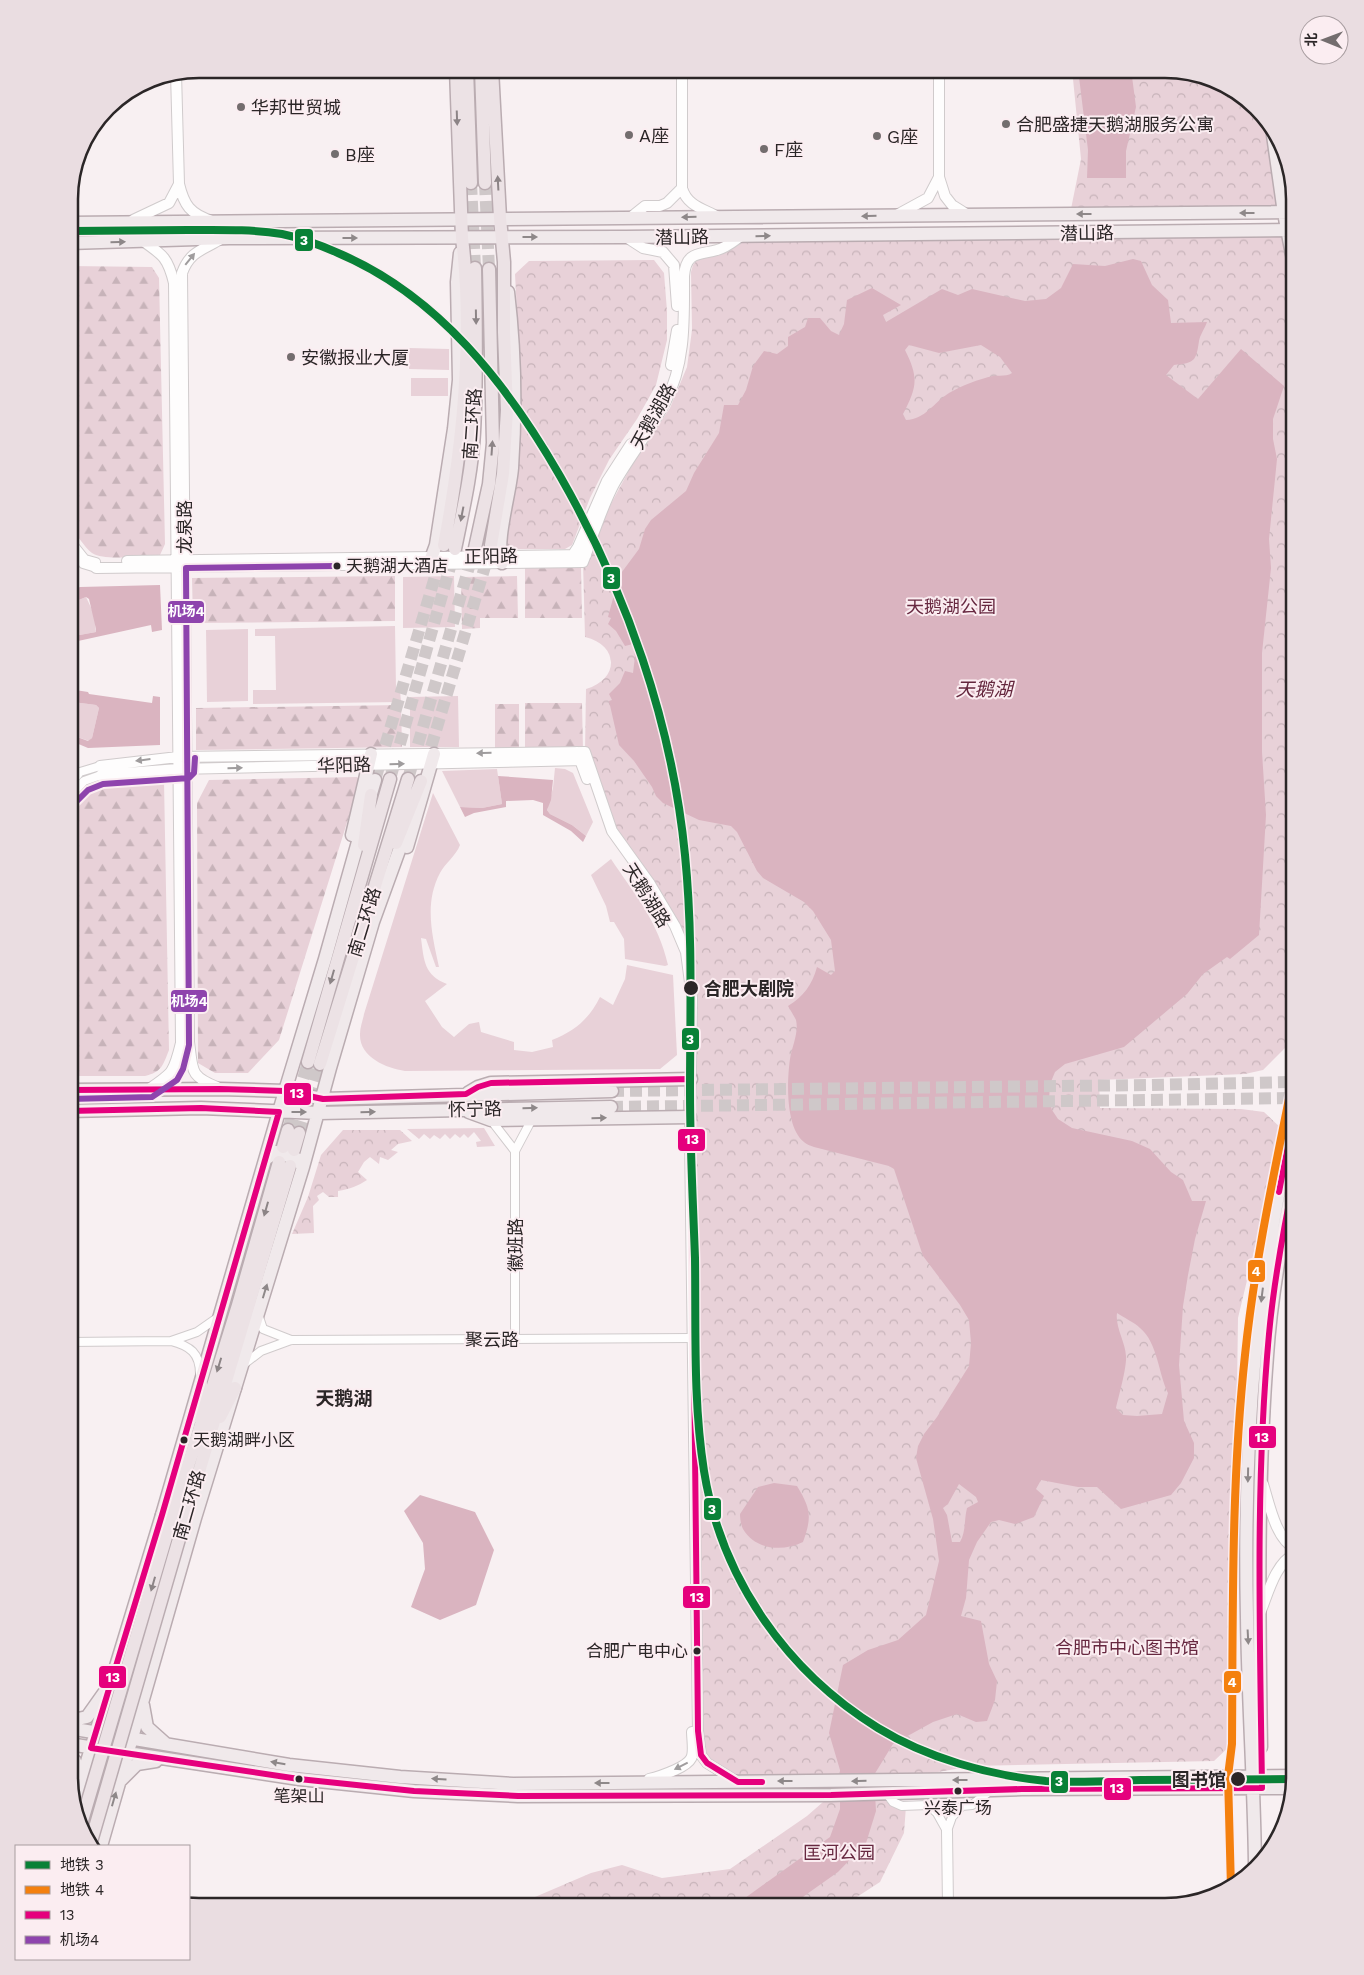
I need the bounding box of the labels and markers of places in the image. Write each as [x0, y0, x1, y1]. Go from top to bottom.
place label: 华邦世贸城 [251, 97, 341, 118]
marker: 华邦世贸城 [235, 101, 247, 113]
place label: 合肥盛捷天鹅湖服务公寓 [1016, 114, 1214, 135]
marker: 合肥盛捷天鹅湖服务公寓 [1000, 118, 1012, 130]
place label: A座 [639, 125, 669, 146]
place label: G座 [887, 126, 918, 147]
marker: A座 [623, 129, 635, 141]
marker: G座 [871, 130, 883, 142]
place label: F座 [774, 139, 803, 160]
marker: F座 [758, 143, 770, 155]
place label: B座 [345, 144, 375, 165]
marker: B座 [329, 148, 341, 160]
place label: 安徽报业大厦 [301, 347, 409, 368]
marker: 安徽报业大厦 [285, 351, 297, 363]
place label: 天鹅湖大酒店 [346, 556, 448, 576]
marker: 天鹅湖大酒店 [332, 561, 342, 571]
place label: 合肥大剧院 [704, 978, 794, 999]
marker: 合肥大剧院 [682, 979, 700, 997]
place label: 天鹅湖畔小区 [193, 1430, 295, 1450]
marker: 天鹅湖畔小区 [179, 1435, 189, 1445]
place label: 合肥广电中心 [586, 1641, 688, 1661]
marker: 合肥广电中心 [692, 1646, 702, 1656]
place label: 图书馆 [1172, 1769, 1226, 1790]
marker: 图书馆 [1229, 1770, 1247, 1788]
marker: 笔架山 [294, 1774, 304, 1784]
place label: 笔架山 [274, 1786, 325, 1806]
marker: 兴泰广场 [953, 1786, 963, 1796]
place label: 兴泰广场 [924, 1798, 992, 1818]

